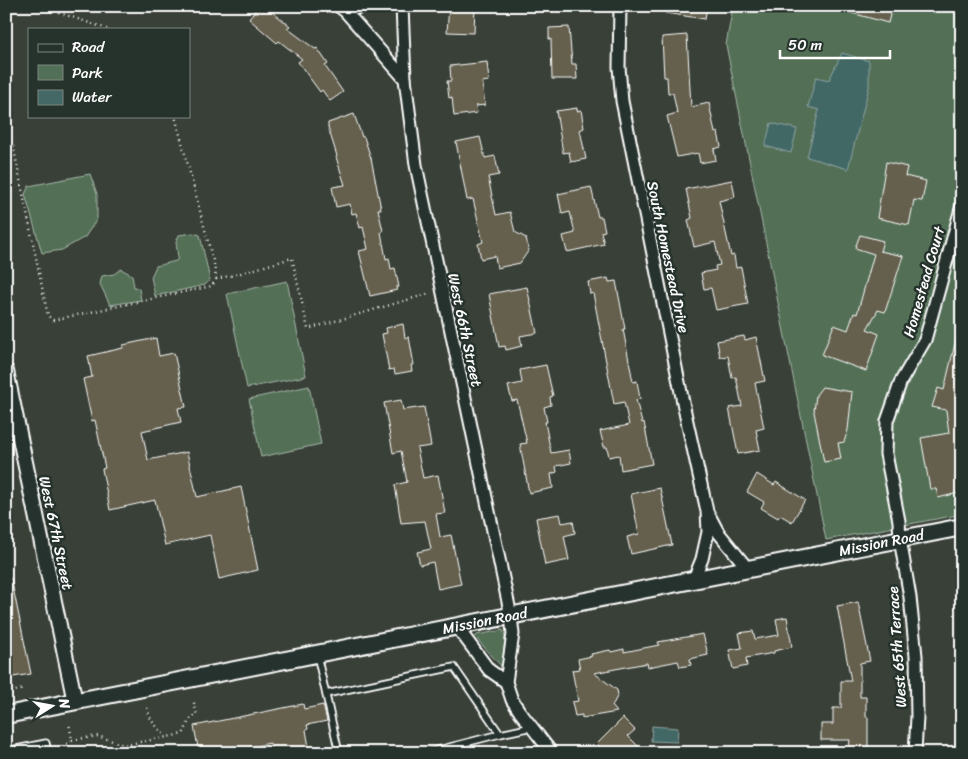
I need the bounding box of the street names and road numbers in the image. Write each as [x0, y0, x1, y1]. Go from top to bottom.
street label: South Homestead Drive [639, 178, 697, 336]
street label: Homestead Court [896, 223, 952, 340]
street label: West 66th Street [440, 271, 490, 390]
street label: West 67th Street [31, 474, 81, 593]
street label: Mission Road [837, 522, 927, 564]
street label: West 65th Terrace [880, 586, 914, 708]
street label: Mission Road [440, 600, 531, 642]

